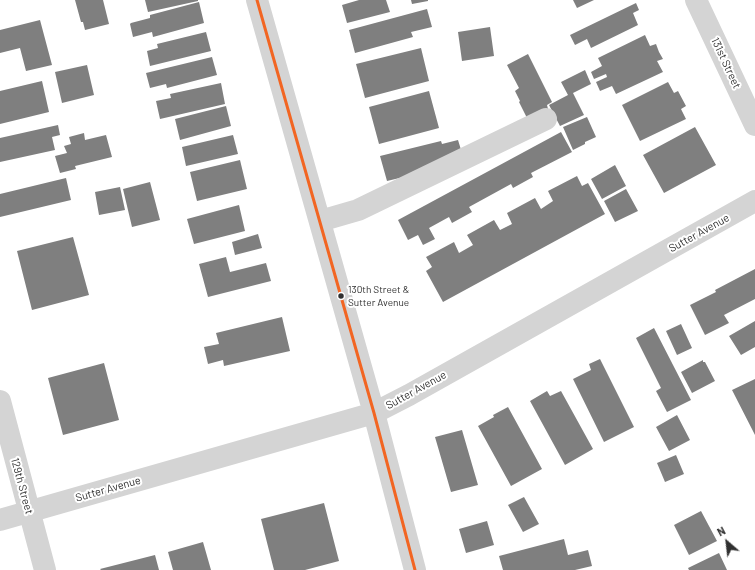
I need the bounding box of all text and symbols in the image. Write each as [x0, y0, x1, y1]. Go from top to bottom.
street label: 131st Street [708, 35, 744, 91]
street label: Sutter Avenue [666, 211, 732, 255]
place label: 130th Street & Sutter Avenue [348, 284, 409, 308]
marker: 130th Street & Sutter Avenue [336, 291, 346, 301]
street label: Sutter Avenue [383, 368, 449, 412]
street label: 129th Street [8, 456, 36, 516]
street label: Sutter Avenue [74, 473, 142, 505]
north arrow [707, 522, 747, 562]
text: N [715, 524, 727, 538]

